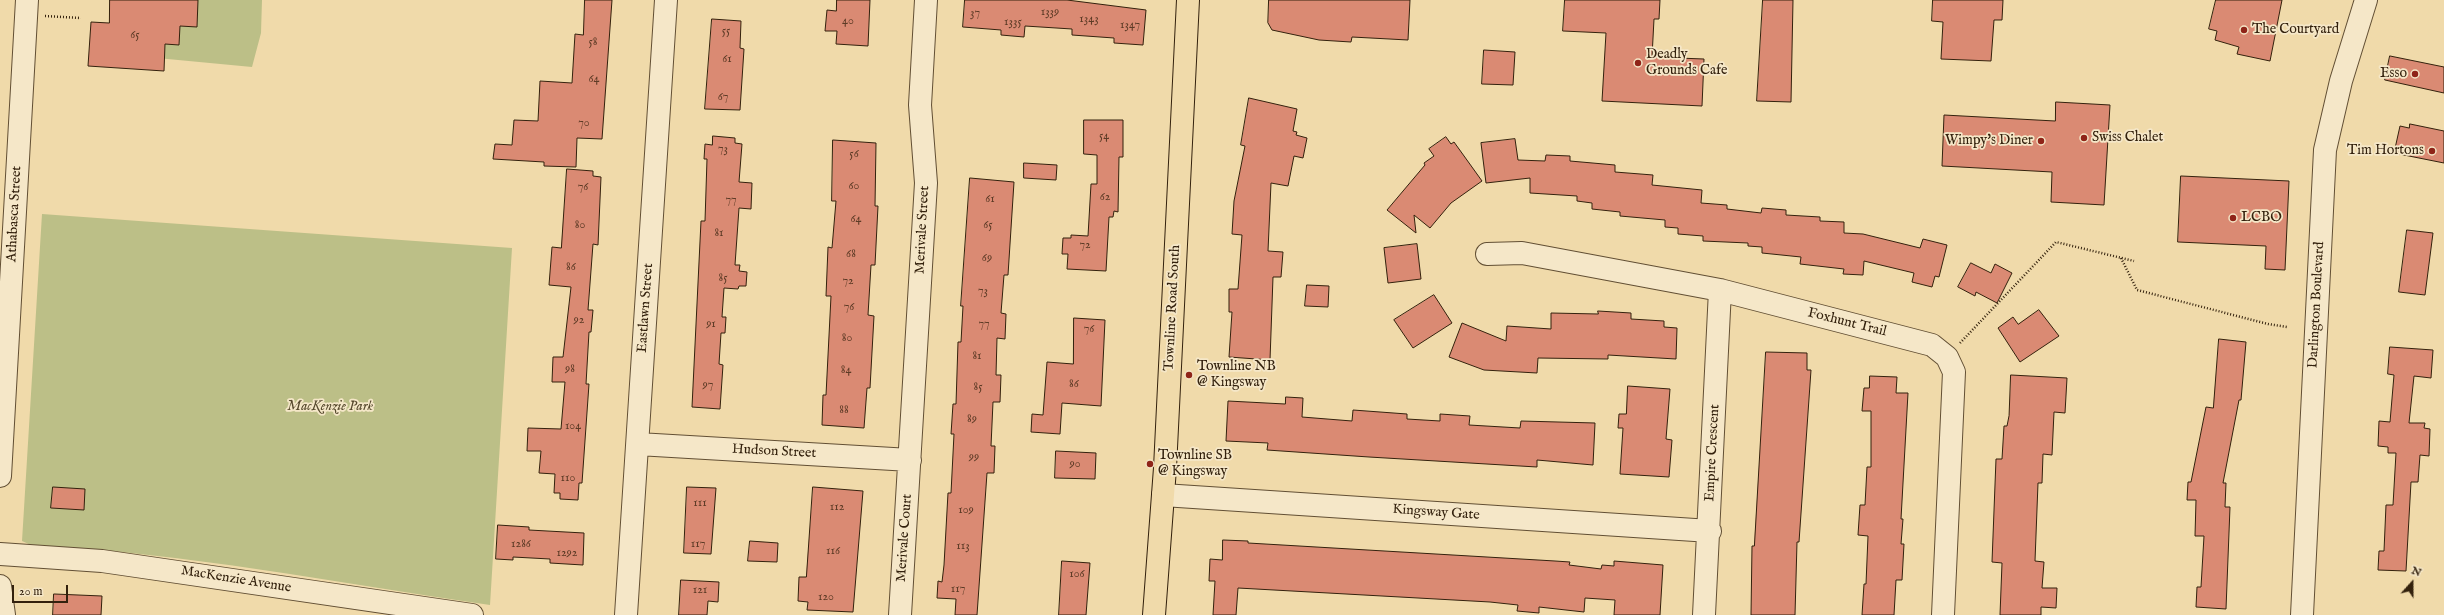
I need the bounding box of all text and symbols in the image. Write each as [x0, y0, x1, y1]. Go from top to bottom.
house number: 1339 [1041, 6, 1059, 20]
house number: 37 [970, 7, 980, 21]
house number: 1343 [1079, 13, 1099, 27]
house number: 40 [842, 15, 854, 29]
house number: 1335 [1004, 16, 1022, 30]
house number: 1347 [1120, 19, 1140, 33]
place label: The Courtyard [2252, 22, 2339, 38]
house number: 55 [722, 25, 730, 39]
marker: The Courtyard [2239, 25, 2249, 35]
house number: 65 [130, 29, 140, 43]
house number: 58 [588, 36, 598, 50]
place label: Deadly Grounds Cafe [1646, 47, 1727, 80]
house number: 61 [722, 53, 732, 67]
marker: Deadly Grounds Cafe [1633, 58, 1643, 68]
place label: Esso [2380, 66, 2407, 82]
marker: Esso [2410, 69, 2420, 79]
house number: 64 [589, 73, 599, 87]
house number: 67 [718, 91, 728, 105]
house number: 70 [578, 117, 590, 131]
house number: 54 [1099, 130, 1109, 144]
place label: Swiss Chalet [2092, 130, 2163, 146]
place label: Wimpy's Diner [1945, 133, 2033, 149]
marker: Swiss Chalet [2079, 133, 2089, 143]
marker: Wimpy's Diner [2036, 136, 2046, 146]
house number: 73 [718, 143, 728, 157]
place label: Tim Hortons [2347, 143, 2424, 159]
marker: Tim Hortons [2427, 146, 2437, 156]
house number: 56 [849, 148, 859, 162]
street label: Athabasca Street [4, 166, 26, 262]
house number: 60 [849, 180, 859, 194]
house number: 76 [578, 181, 588, 195]
street label: Merivale Street [912, 185, 934, 275]
house number: 62 [1100, 191, 1110, 205]
house number: 61 [985, 193, 995, 207]
house number: 77 [725, 194, 737, 208]
place label: LCBO [2241, 210, 2282, 226]
house number: 64 [851, 213, 861, 227]
marker: LCBO [2228, 213, 2238, 223]
house number: 80 [575, 219, 585, 233]
house number: 65 [983, 219, 993, 233]
house number: 81 [714, 227, 724, 241]
house number: 72 [1079, 239, 1091, 253]
street label: Darlington Boulevard [2305, 241, 2329, 369]
street label: Townline Road South [1161, 244, 1185, 372]
house number: 68 [846, 248, 856, 262]
house number: 69 [982, 252, 992, 266]
house number: 86 [566, 261, 576, 275]
street label: Eastlawn Street [634, 263, 658, 353]
house number: 85 [718, 272, 728, 286]
house number: 72 [842, 275, 854, 289]
house number: 73 [978, 285, 988, 299]
house number: 76 [844, 301, 854, 315]
street label: Foxhunt Trail [1806, 305, 1888, 341]
house number: 92 [574, 314, 584, 328]
house number: 91 [706, 318, 716, 332]
house number: 77 [978, 318, 990, 332]
house number: 76 [1084, 323, 1094, 337]
house number: 80 [842, 332, 852, 346]
house number: 81 [972, 350, 982, 364]
place label: Townline NB @ Kingsway [1197, 359, 1276, 392]
house number: 98 [565, 363, 575, 377]
house number: 84 [841, 364, 851, 378]
marker: Townline NB @ Kingsway [1184, 370, 1194, 380]
house number: 86 [1069, 378, 1079, 392]
house number: 97 [703, 379, 713, 393]
house number: 85 [973, 381, 983, 395]
park label: MacKenzie Park [287, 399, 373, 415]
house number: 88 [839, 404, 849, 418]
street label: Empire Crescent [1702, 404, 1724, 502]
house number: 89 [967, 413, 977, 427]
house number: 104 [565, 420, 581, 434]
street label: Hudson Street [731, 441, 817, 463]
place label: Townline SB @ Kingsway [1158, 448, 1232, 480]
house number: 99 [969, 451, 979, 465]
house number: 90 [1069, 458, 1081, 472]
marker: Townline SB @ Kingsway [1145, 459, 1155, 469]
house number: 110 [561, 472, 575, 486]
street label: Merivale Court [894, 493, 916, 583]
house number: 111 [693, 497, 707, 511]
house number: 112 [830, 501, 844, 515]
street label: Kingsway Gate [1392, 502, 1480, 524]
house number: 109 [958, 504, 974, 518]
house number: 1286 [511, 538, 531, 552]
house number: 117 [691, 538, 705, 552]
house number: 113 [956, 540, 970, 554]
house number: 116 [826, 545, 840, 559]
house number: 1292 [557, 547, 577, 561]
street label: MacKenzie Avenue [180, 563, 292, 597]
north arrow [2392, 563, 2432, 603]
text: N [2409, 564, 2423, 580]
house number: 106 [1069, 568, 1085, 582]
scale bar [14, 577, 70, 603]
house number: 117 [951, 583, 965, 597]
text: 20 m [19, 584, 42, 599]
house number: 121 [693, 584, 707, 598]
house number: 120 [818, 591, 834, 605]

